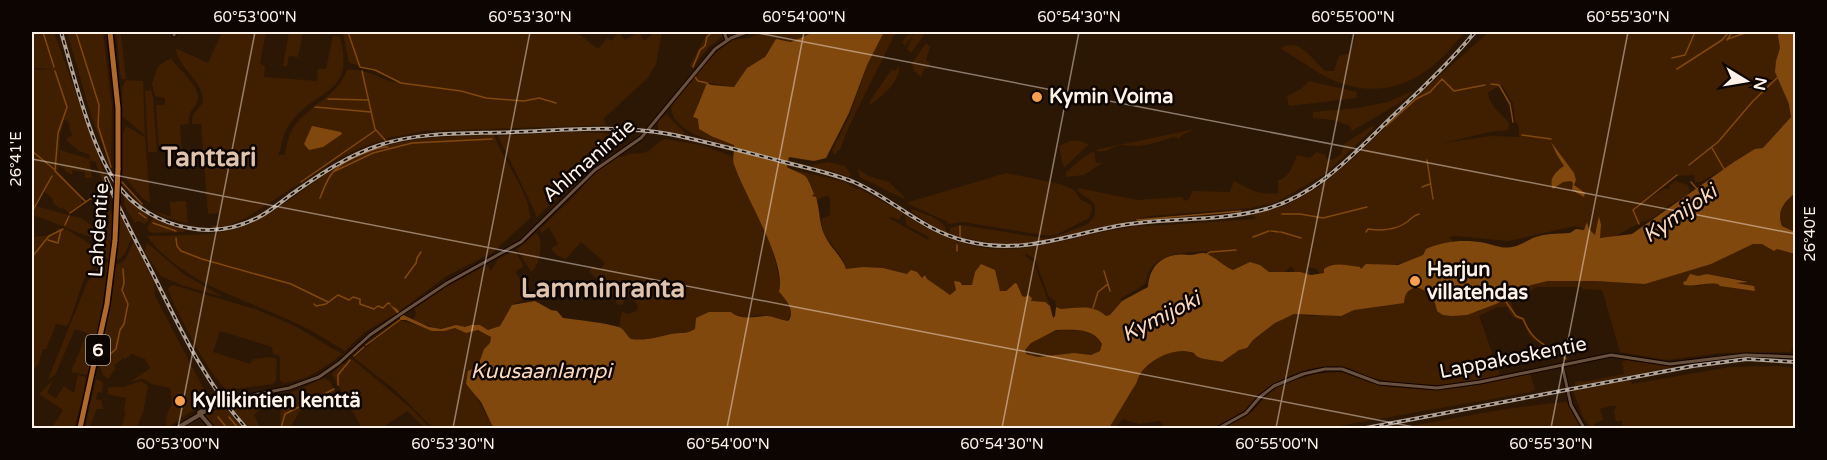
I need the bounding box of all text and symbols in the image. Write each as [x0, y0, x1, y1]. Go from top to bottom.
text: 60°53'00"N [213, 8, 297, 26]
text: 60°53'30"N [488, 8, 572, 26]
text: 60°54'00"N [762, 8, 846, 26]
text: 60°54'30"N [1037, 8, 1121, 26]
text: 60°55'00"N [1311, 8, 1395, 26]
text: 60°55'30"N [1586, 8, 1670, 26]
north arrow [1716, 51, 1776, 111]
text: N [1749, 75, 1771, 92]
place label: Kymin Voima [1049, 85, 1173, 109]
marker: Kymin Voima [1030, 90, 1044, 104]
street label: Ahlmanintie [538, 114, 640, 208]
text: 26°41'E [7, 131, 25, 187]
district label: Tanttari [161, 142, 256, 173]
water label: Kymijoki [1638, 178, 1724, 249]
street label: Lahdentie [84, 182, 114, 278]
text: 26°40'E [1801, 206, 1819, 262]
place label: Harjun villatehdas [1427, 258, 1528, 305]
district label: Lamminranta [521, 273, 685, 304]
marker: Harjun villatehdas [1408, 274, 1422, 288]
water label: Kymijoki [1118, 285, 1207, 347]
street label: Lappakoskentie [1437, 332, 1589, 384]
road number: 6 [86, 335, 110, 365]
water label: Kuusaanlampi [471, 359, 614, 384]
place label: Kyllikintien kenttä [192, 389, 361, 413]
marker: Kyllikintien kenttä [173, 394, 187, 408]
text: 60°53'00"N [136, 435, 220, 453]
text: 60°53'30"N [411, 435, 495, 453]
text: 60°54'00"N [686, 435, 770, 453]
text: 60°54'30"N [960, 435, 1044, 453]
text: 60°55'00"N [1235, 435, 1319, 453]
text: 60°55'30"N [1509, 435, 1593, 453]

